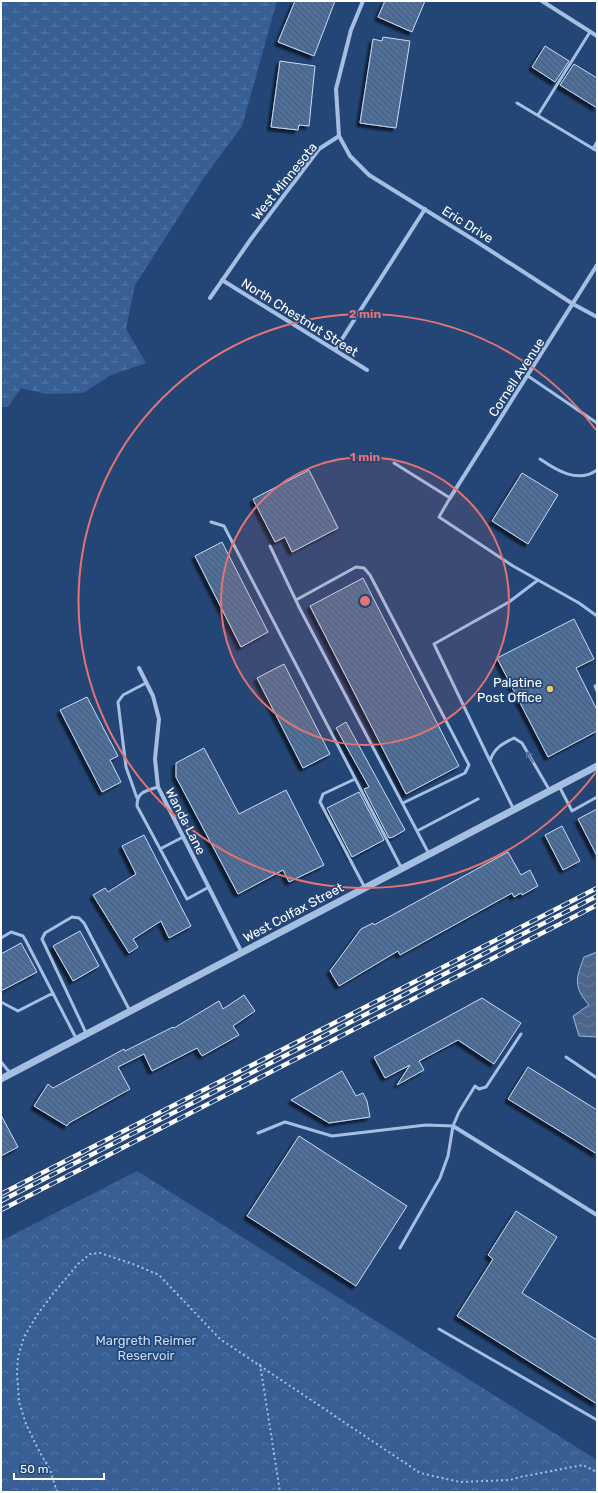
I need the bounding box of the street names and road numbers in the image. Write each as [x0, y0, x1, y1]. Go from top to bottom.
street label: West Minnesota [249, 140, 320, 223]
street label: Eric Drive [439, 203, 496, 246]
street label: North Chestnut Street [239, 275, 361, 359]
street label: Cornell Avenue [485, 335, 547, 419]
street label: Wanda Lane [162, 785, 209, 857]
street label: West Colfax Street [241, 880, 346, 945]

